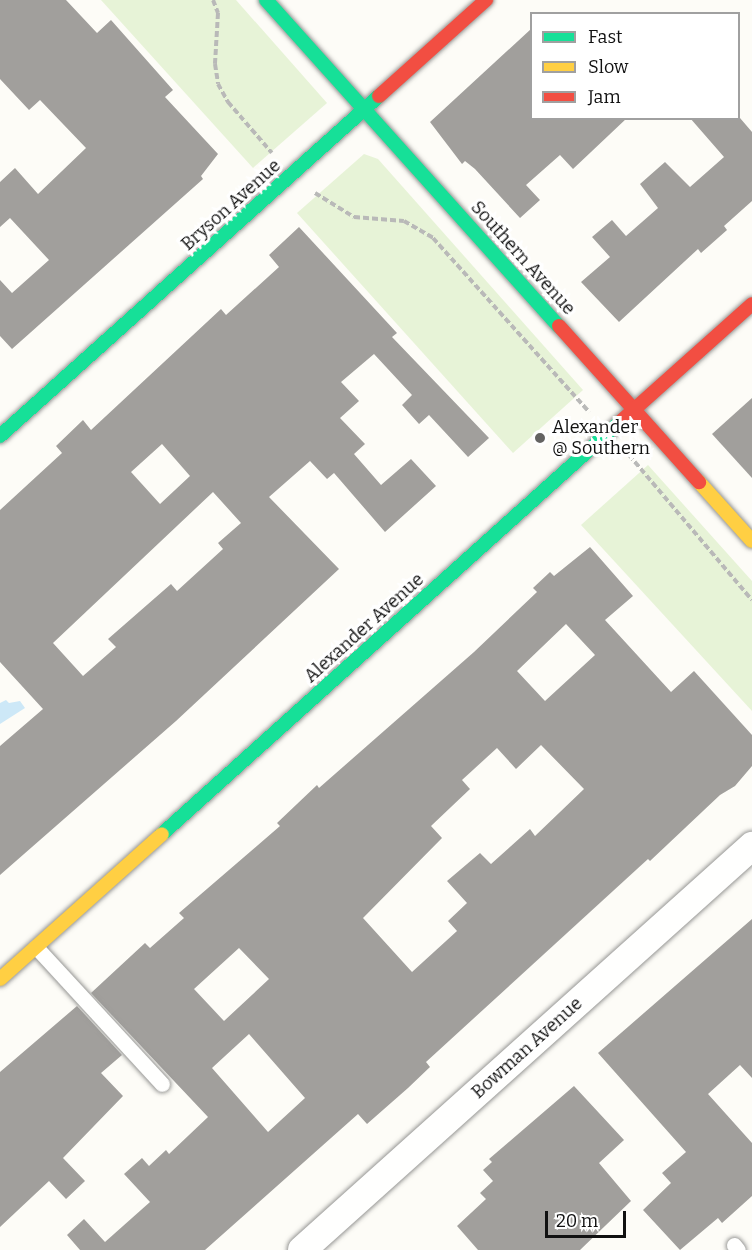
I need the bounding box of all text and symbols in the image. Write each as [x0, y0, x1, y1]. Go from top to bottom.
legend [530, 12, 740, 120]
text: Fast [588, 26, 623, 48]
text: Slow [588, 56, 628, 78]
text: Jam [588, 86, 621, 108]
street label: Bryson Avenue [177, 155, 285, 255]
street label: Southern Avenue [466, 197, 580, 319]
place label: Alexander @ Southern [552, 417, 650, 460]
marker: Alexander @ Southern [533, 431, 547, 445]
street label: Alexander Avenue [300, 569, 428, 687]
street label: Bowman Avenue [467, 993, 587, 1103]
scale bar [548, 1199, 629, 1237]
text: 20 m [556, 1210, 598, 1232]

